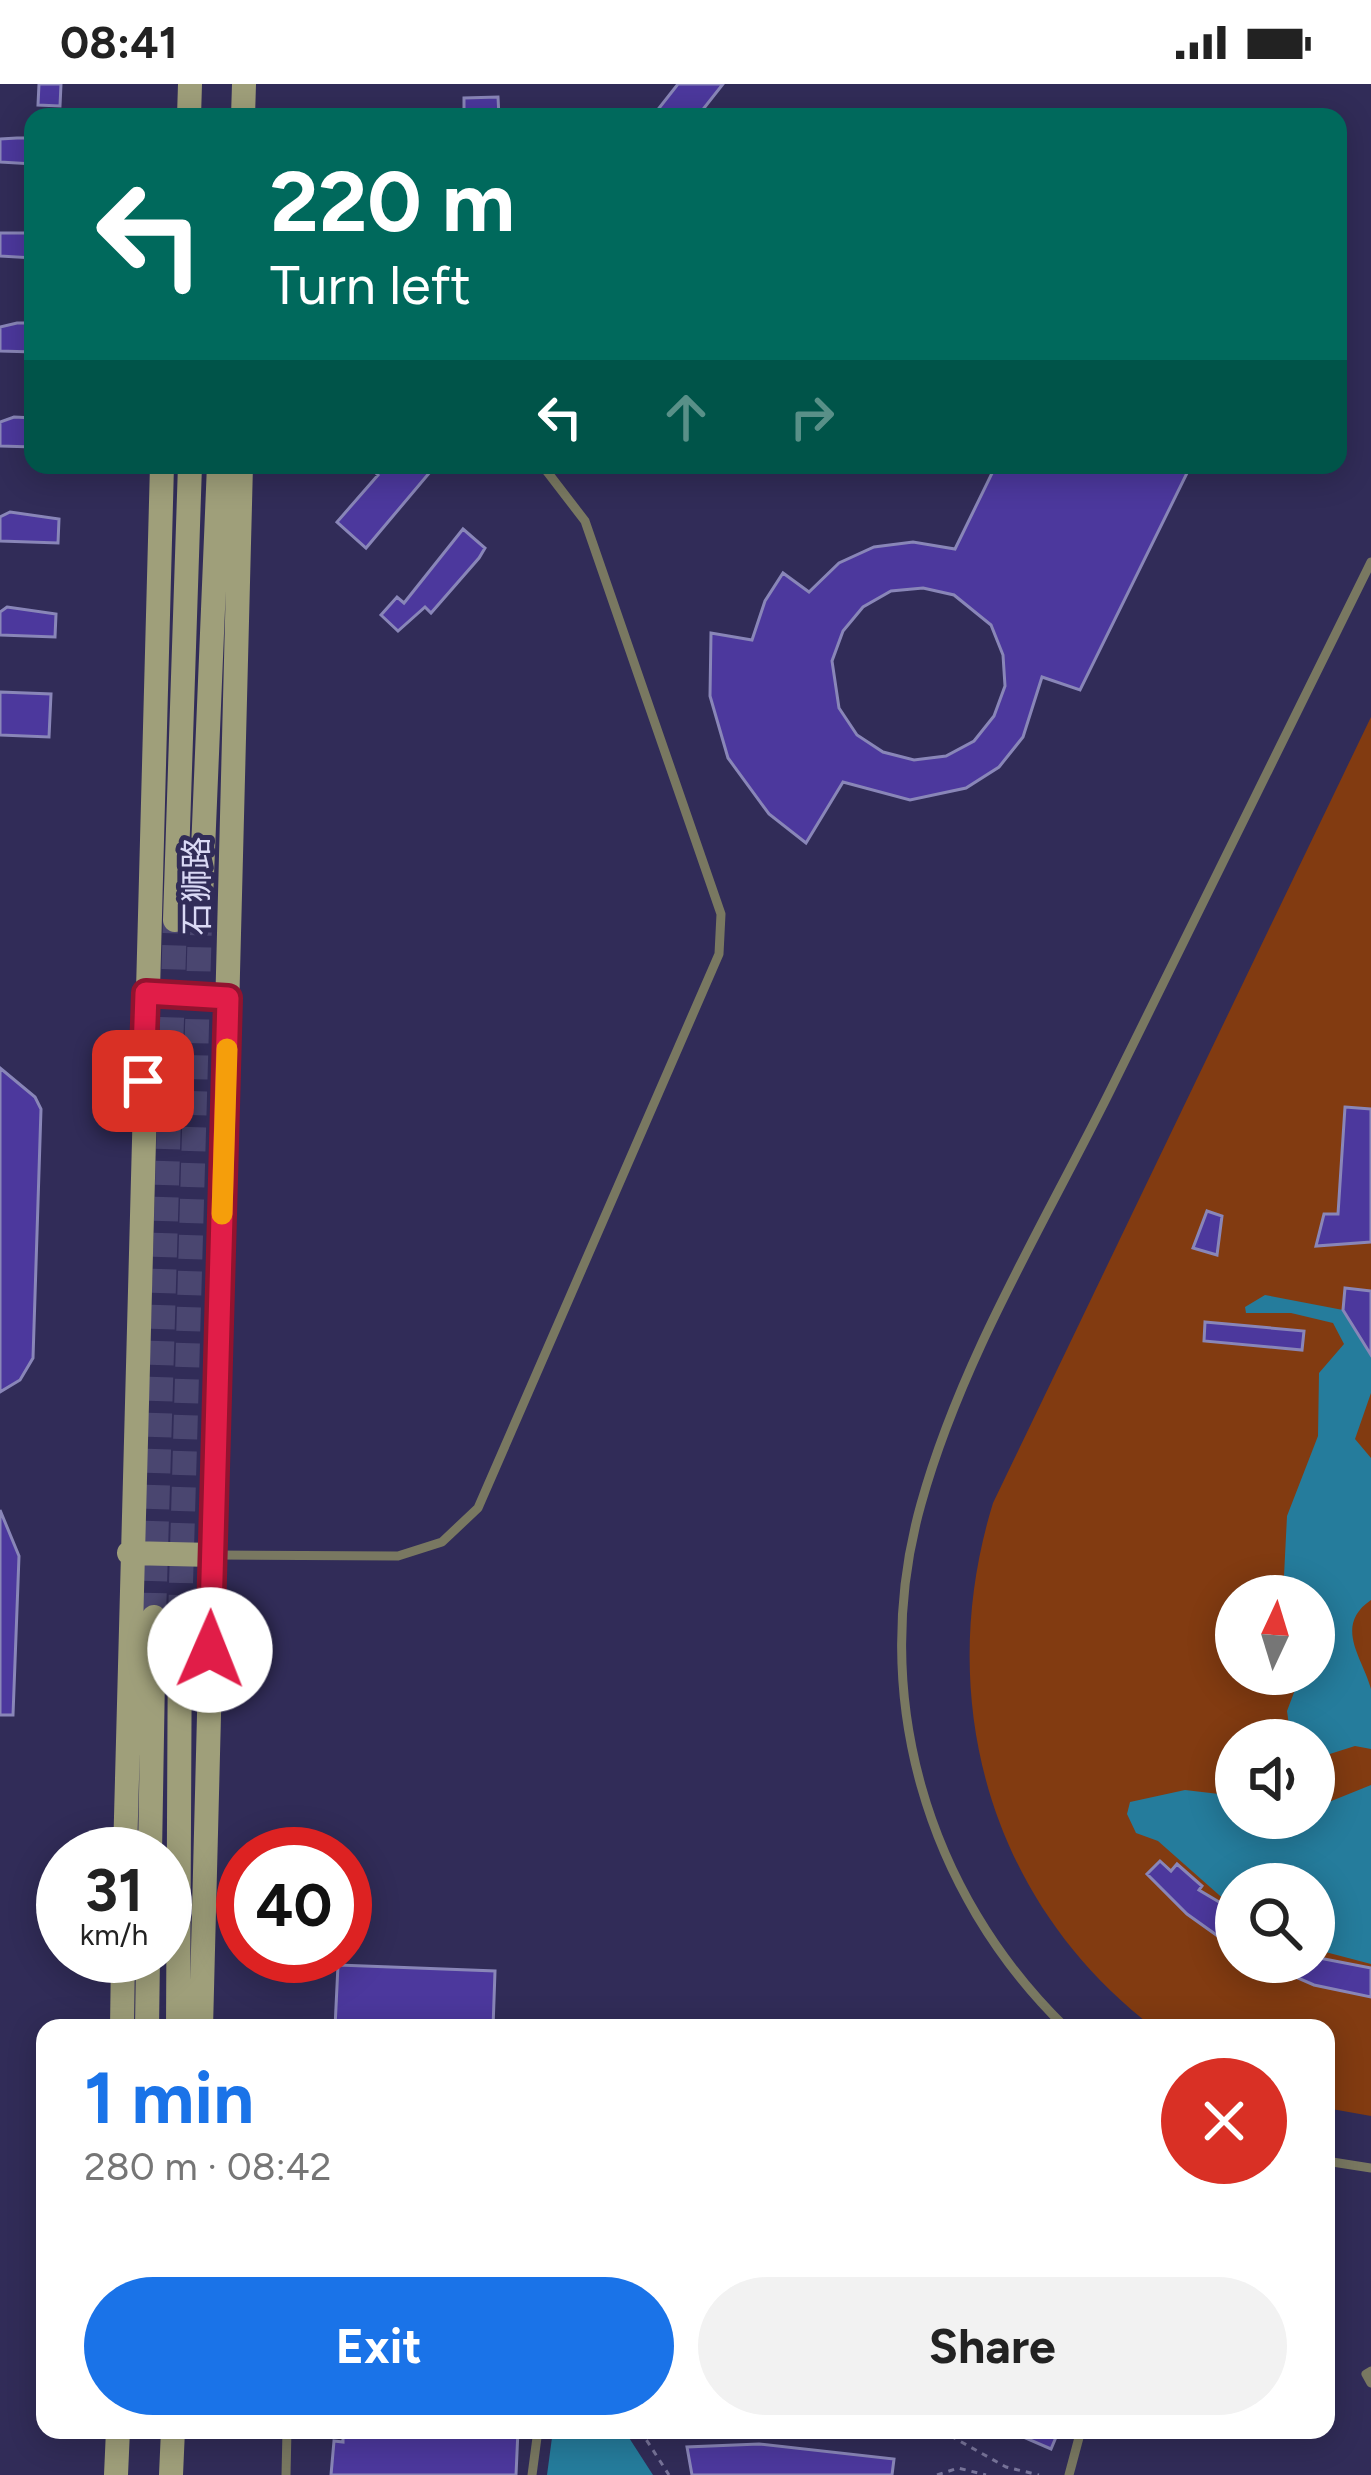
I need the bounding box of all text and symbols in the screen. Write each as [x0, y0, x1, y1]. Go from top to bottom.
text: 08:41 [60, 15, 178, 69]
text: 220 m [270, 151, 515, 252]
icon: left [72, 156, 228, 312]
text: Turn left [270, 253, 471, 318]
icon: left [527, 384, 593, 450]
icon: ahead [653, 384, 719, 450]
icon: right [779, 384, 845, 450]
street label: 石狮路 [177, 837, 216, 936]
pin [92, 1030, 194, 1132]
icon: arrive [110, 1048, 176, 1114]
north arrow [1215, 1575, 1335, 1695]
map controls [1215, 1575, 1335, 1983]
position arrow [147, 1587, 273, 1713]
button: sound [1215, 1719, 1335, 1839]
speed limit sign: 40 [216, 1827, 372, 1983]
text: 31 [85, 1854, 143, 1926]
button: search [1215, 1863, 1335, 1983]
text: km/h [80, 1916, 148, 1953]
text: 1 min [84, 2055, 254, 2141]
button: close [1161, 2058, 1287, 2184]
text: 280 m · 08:42 [84, 2143, 332, 2190]
button: Exit [84, 2277, 674, 2415]
button: Share [698, 2277, 1287, 2415]

